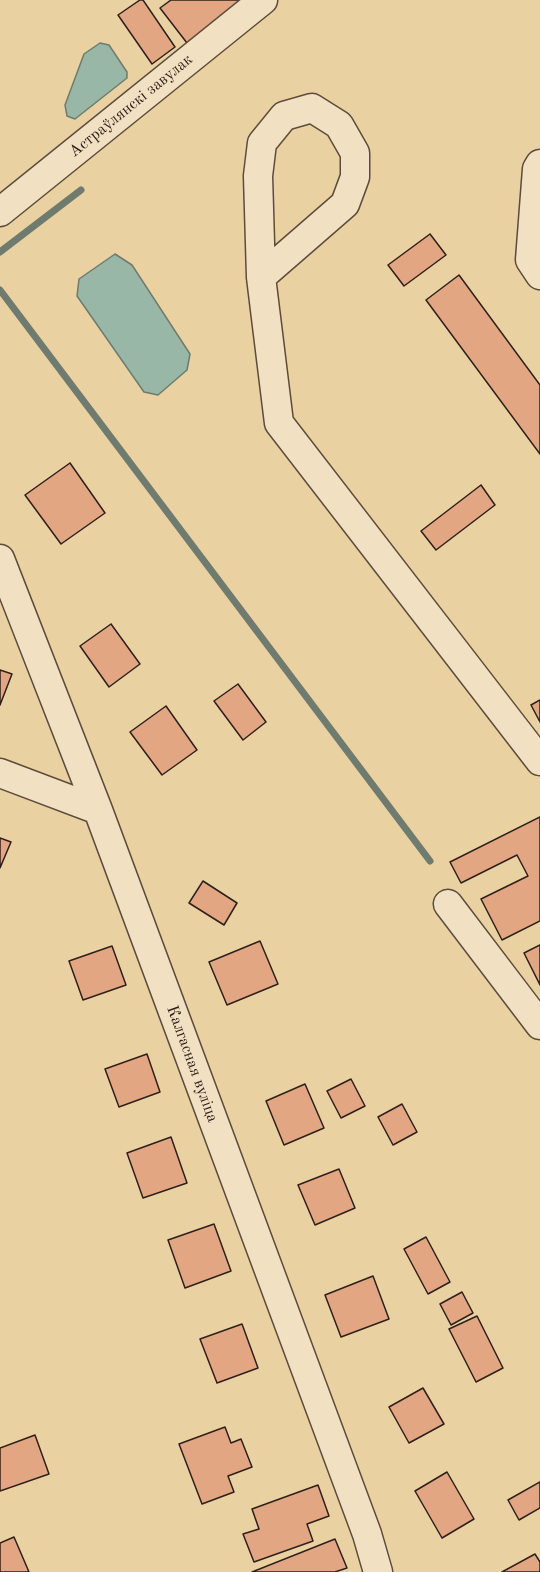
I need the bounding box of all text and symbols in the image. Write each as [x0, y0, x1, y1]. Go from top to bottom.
street label: Астраўлянскі завулак [65, 50, 197, 162]
street label: Калгасная вуліца [162, 1003, 222, 1125]

